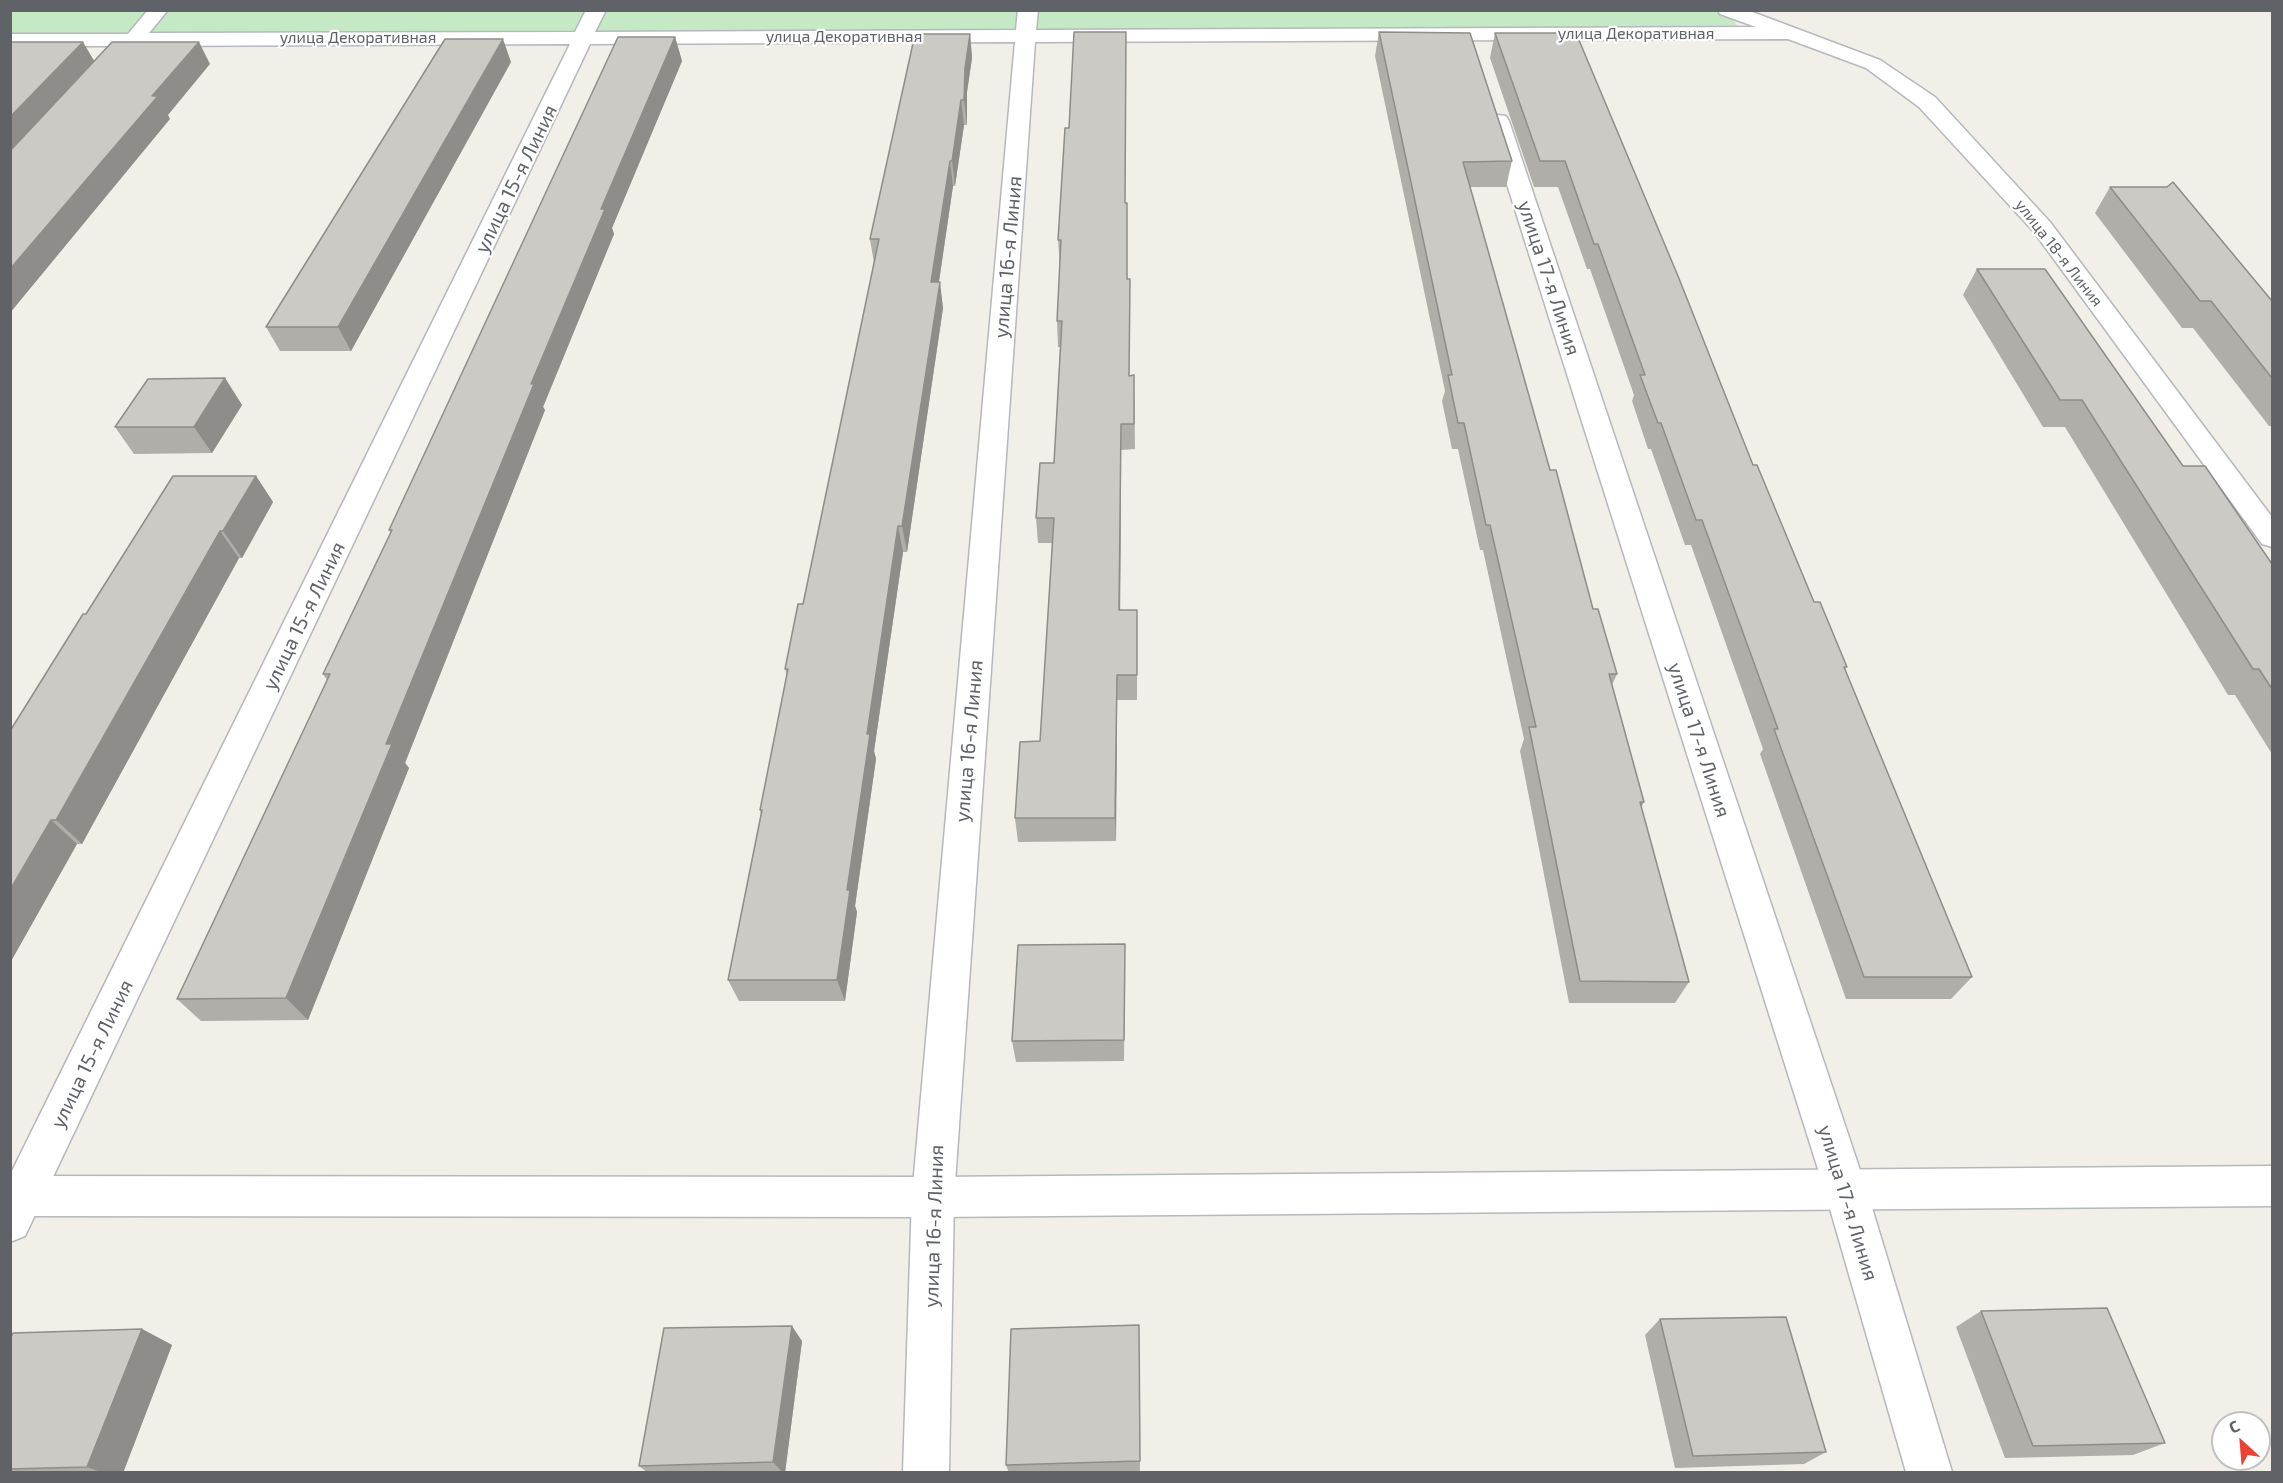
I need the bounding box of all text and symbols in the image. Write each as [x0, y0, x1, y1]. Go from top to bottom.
street label: улица Декоративная [1558, 24, 1714, 44]
street label: улица Декоративная [766, 27, 922, 47]
street label: улица Декоративная [280, 28, 436, 48]
street label: улица 15-я Линия [470, 101, 562, 257]
street label: улица 16-я Линия [989, 175, 1027, 339]
street label: улица 18-я Линия [2011, 195, 2107, 311]
street label: улица 17-я Линия [1513, 198, 1585, 358]
street label: улица 15-я Линия [258, 538, 350, 694]
street label: улица 16-я Линия [950, 659, 988, 823]
street label: улица 17-я Линия [1663, 660, 1735, 820]
street label: улица 15-я Линия [46, 976, 138, 1132]
street label: улица 17-я Линия [1813, 1122, 1883, 1284]
street label: улица 16-я Линия [919, 1144, 949, 1308]
north arrow [2211, 1411, 2271, 1471]
text: С [2225, 1416, 2242, 1437]

